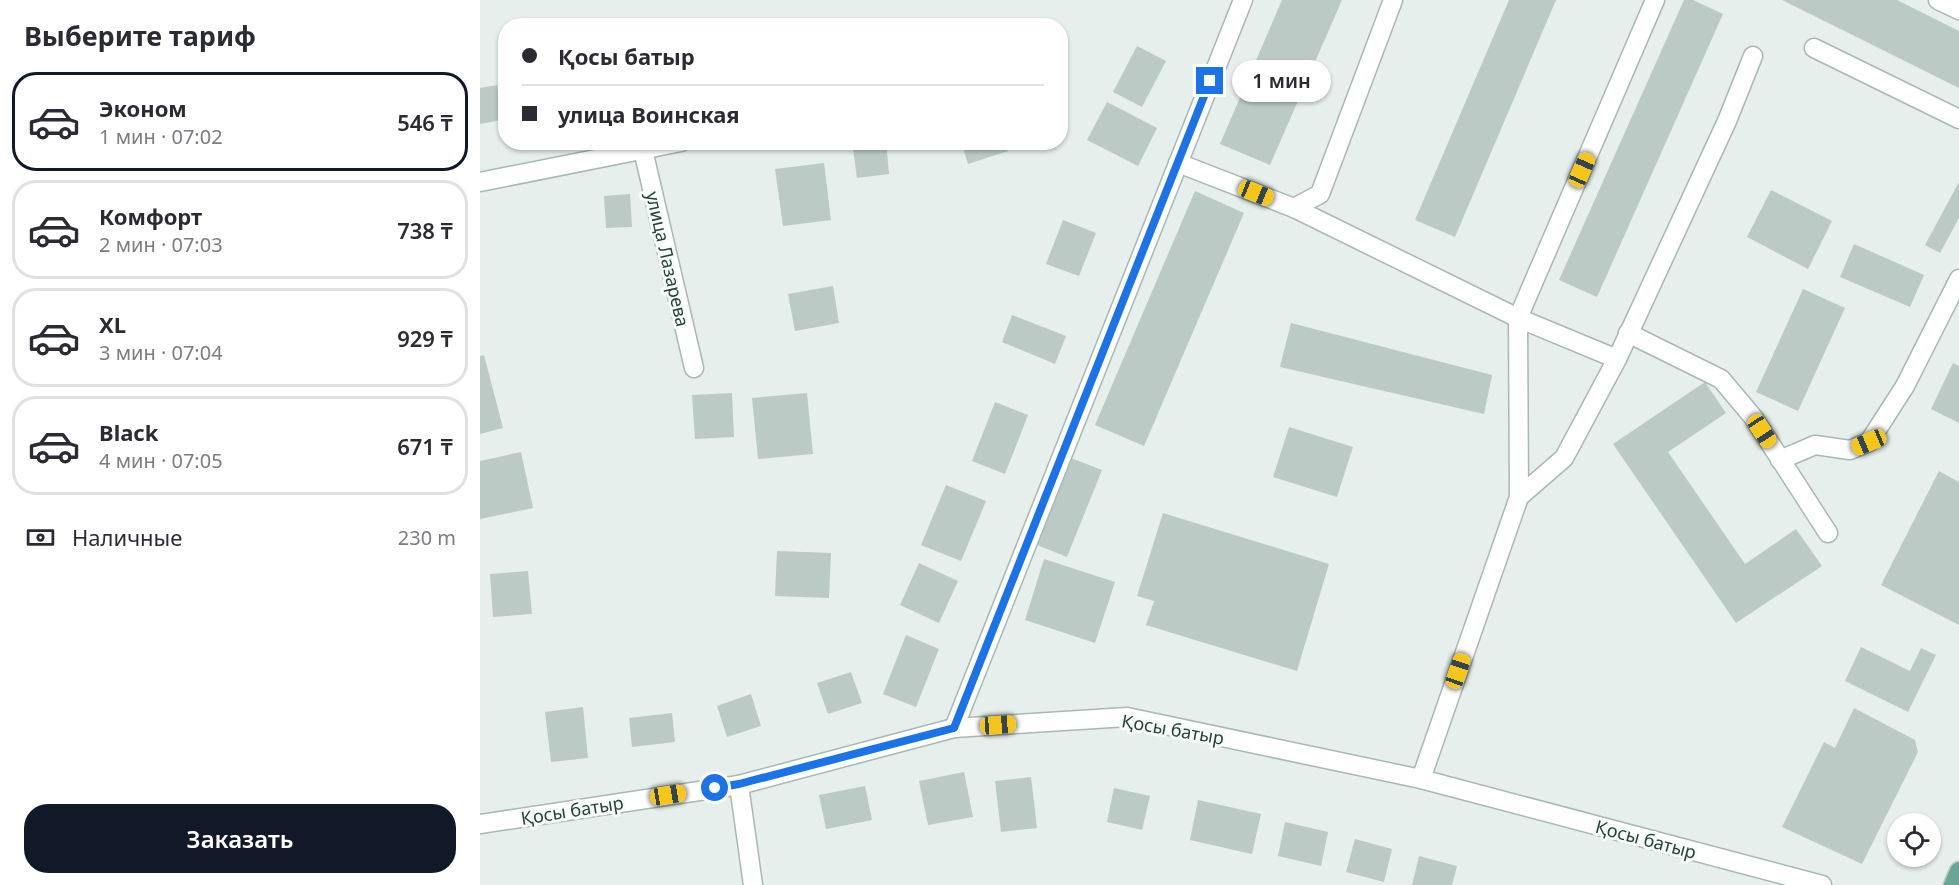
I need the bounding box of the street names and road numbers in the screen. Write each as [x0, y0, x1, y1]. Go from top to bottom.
street label: улица Лазарева [641, 189, 695, 329]
street label: Қосы батыр [1120, 708, 1226, 750]
street label: Қосы батыр [519, 790, 625, 830]
street label: Қосы батыр [1593, 814, 1699, 864]

